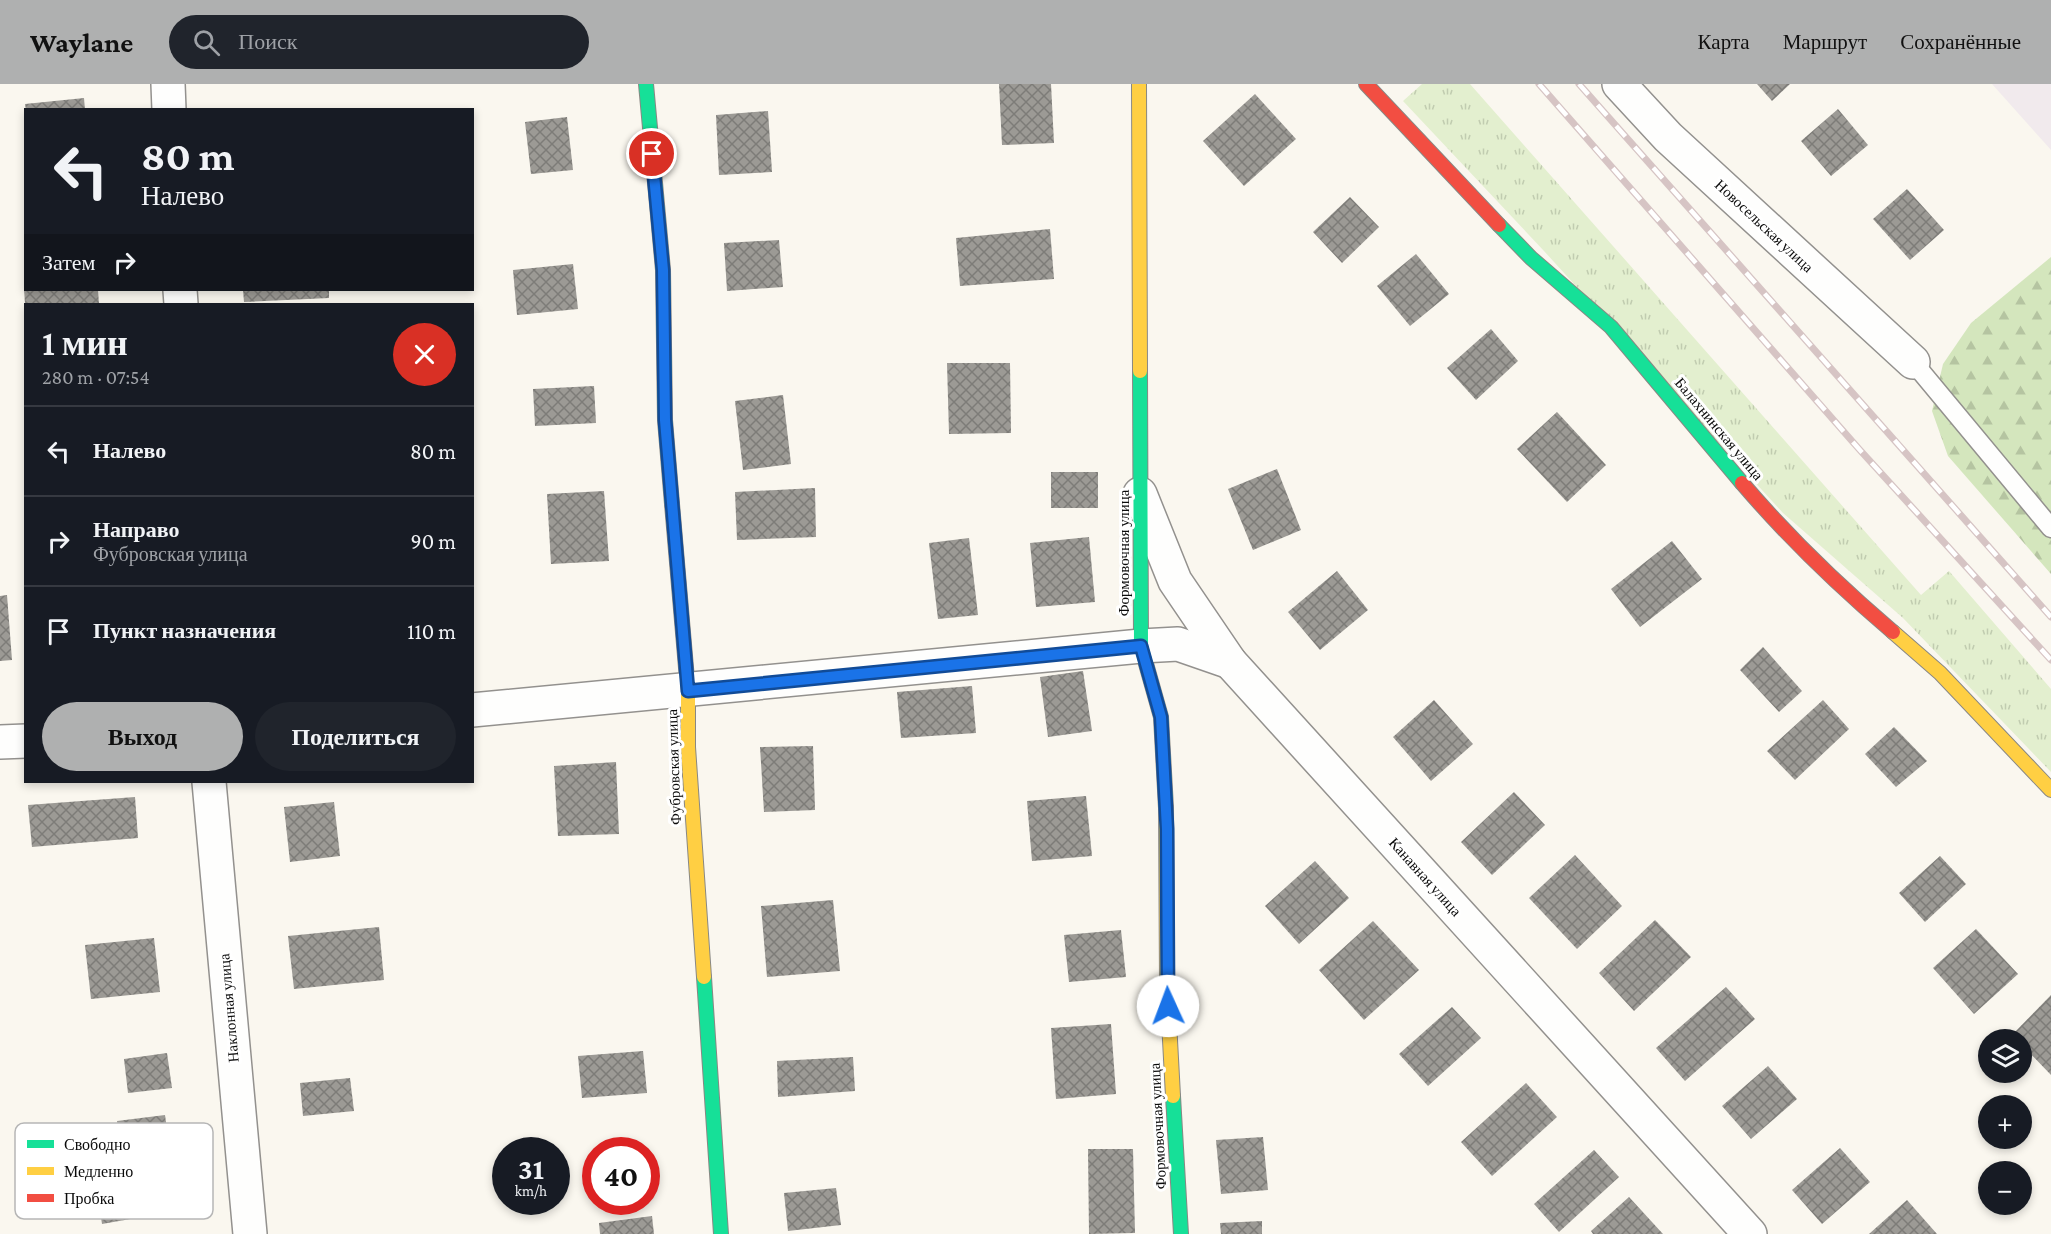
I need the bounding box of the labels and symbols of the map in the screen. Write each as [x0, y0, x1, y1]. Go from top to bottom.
pin [626, 128, 677, 179]
street label: Новосельская улица [1712, 176, 1817, 276]
street label: Балахнинская улица [1672, 375, 1767, 484]
street label: Формовочная улица [1116, 489, 1132, 616]
street label: Фубровская улица [664, 708, 684, 825]
street label: Канавная улица [1386, 835, 1465, 920]
street label: Наклонная улица [216, 953, 242, 1063]
position arrow [1136, 974, 1200, 1038]
street label: Формовочная улица [1147, 1062, 1169, 1190]
legend [15, 1123, 213, 1219]
text: Свободно [64, 1136, 131, 1154]
speed limit sign: 40 [582, 1137, 660, 1215]
text: Медленно [64, 1163, 133, 1181]
text: Пробка [64, 1190, 114, 1208]

